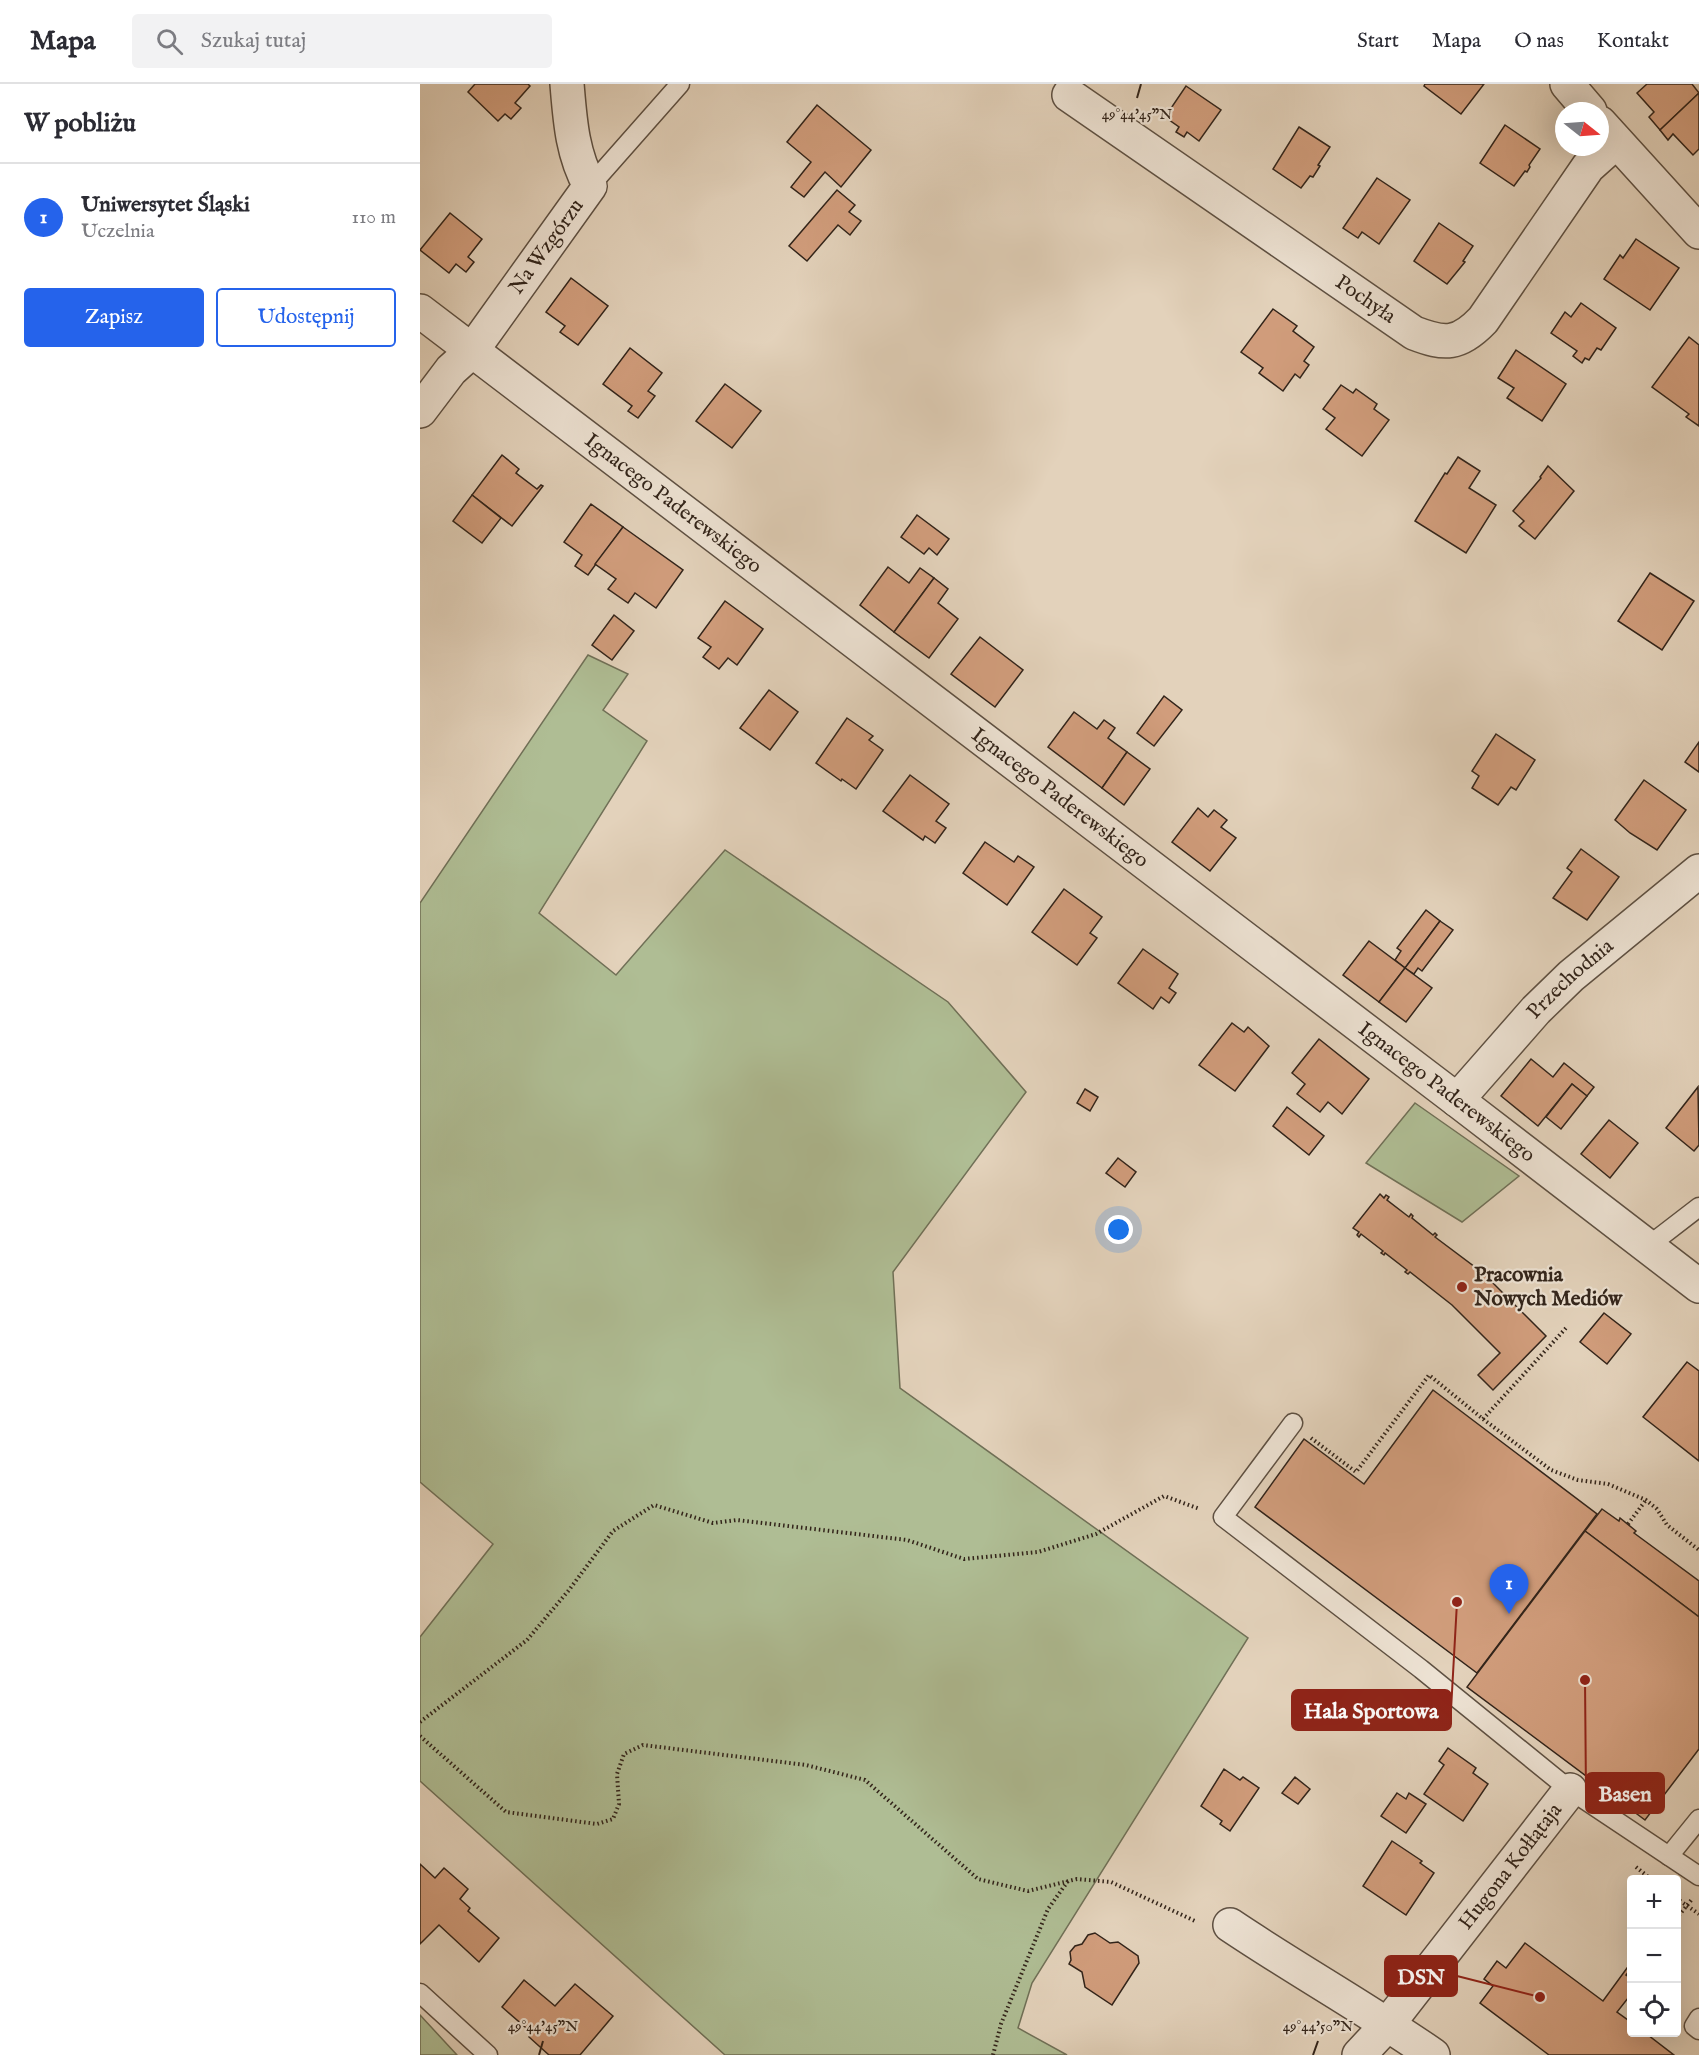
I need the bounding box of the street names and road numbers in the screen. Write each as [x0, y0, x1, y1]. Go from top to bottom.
street label: Na Wzgórzu [503, 193, 590, 300]
street label: Pochyła [1330, 269, 1402, 330]
street label: Ignacego Paderewskiego [579, 427, 767, 580]
street label: Ignacego Paderewskiego [966, 722, 1154, 874]
street label: Przechodnia [1521, 932, 1620, 1025]
street label: Ignacego Paderewskiego [1352, 1016, 1541, 1169]
street label: Hugona Kołłątaja [1453, 1797, 1569, 1935]

